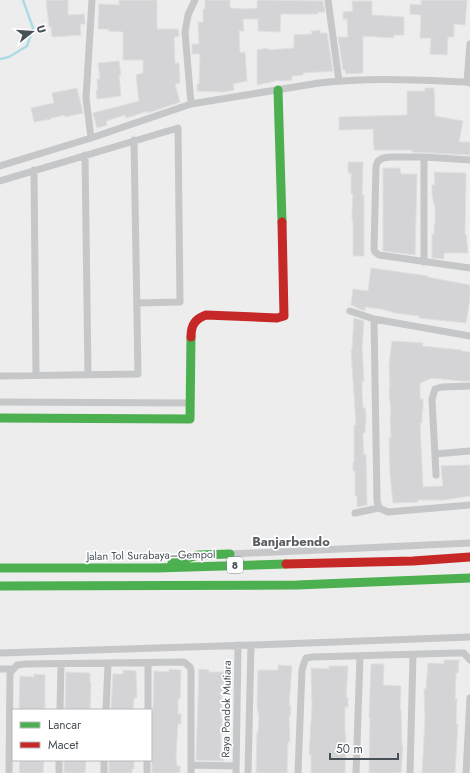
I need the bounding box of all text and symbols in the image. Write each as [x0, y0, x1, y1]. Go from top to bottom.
north arrow [12, 12, 52, 52]
text: U [33, 23, 50, 35]
district label: Banjarbendo [252, 532, 330, 551]
street label: Jalan Tol Surabaya–Gempol [84, 546, 216, 564]
road number: 8 [227, 557, 243, 573]
street label: Raya Pondok Mutiara [217, 660, 235, 758]
legend [12, 709, 152, 761]
text: Lancar [48, 716, 82, 734]
scale bar [330, 735, 398, 761]
text: Macet [48, 736, 78, 754]
text: 50 m [336, 740, 363, 758]

